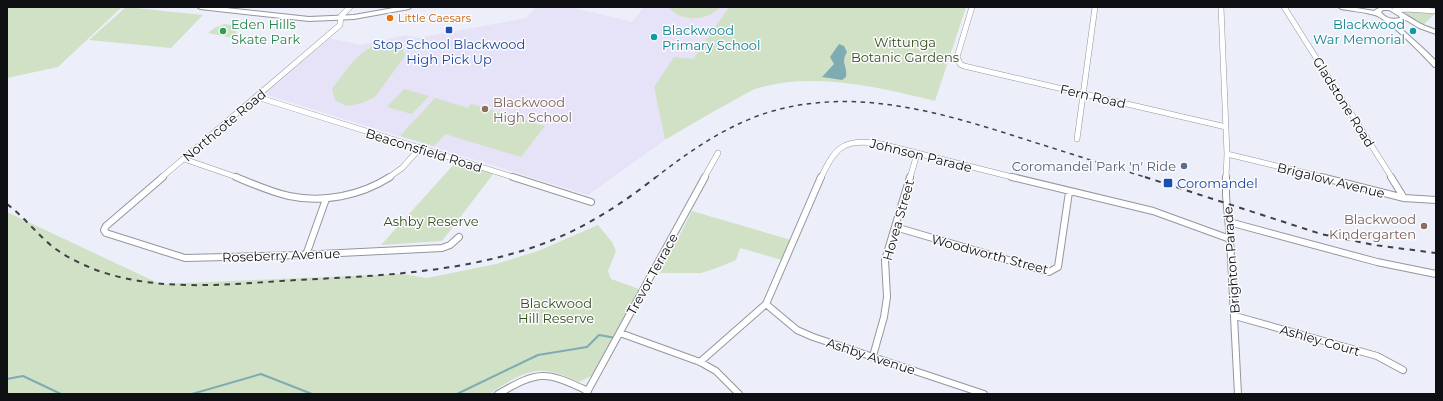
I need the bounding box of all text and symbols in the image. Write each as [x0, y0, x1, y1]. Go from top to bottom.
place label: Little Caesars [398, 11, 472, 25]
marker: Little Caesars [385, 13, 395, 23]
place label: Eden Hills Skate Park [231, 16, 301, 47]
place label: Blackwood War Memorial [1313, 16, 1405, 47]
place label: Blackwood Primary School [662, 22, 761, 53]
marker: Stop School Blackwood High Pick Up [444, 25, 454, 35]
marker: Eden Hills Skate Park [218, 26, 228, 36]
marker: Blackwood War Memorial [1408, 26, 1418, 36]
marker: Blackwood Primary School [649, 32, 659, 42]
park label: Wittunga Botanic Gardens [851, 34, 959, 65]
place label: Stop School Blackwood High Pick Up [373, 36, 525, 67]
street label: Gladstone Road [1310, 54, 1378, 150]
street label: Fern Road [1058, 81, 1128, 111]
street label: Northcote Road [179, 85, 269, 165]
place label: Blackwood High School [493, 94, 572, 125]
marker: Blackwood High School [480, 104, 490, 114]
street label: Beaconsfield Road [364, 125, 484, 175]
street label: Johnson Parade [867, 134, 974, 175]
place label: Coromandel Park 'n' Ride [1012, 158, 1176, 174]
street label: Brigalow Avenue [1276, 159, 1387, 201]
marker: Coromandel Park 'n' Ride [1179, 161, 1189, 171]
place label: Coromandel [1177, 175, 1258, 191]
marker: Coromandel [1162, 177, 1174, 189]
street label: Hovea Street [879, 178, 917, 262]
street label: Brighton Parade [1219, 206, 1243, 314]
place label: Blackwood Kindergarten [1329, 211, 1416, 242]
park label: Ashby Reserve [383, 213, 479, 229]
marker: Blackwood Kindergarten [1419, 221, 1429, 231]
street label: Trevor Terrace [623, 230, 681, 318]
street label: Woodworth Street [930, 231, 1050, 277]
street label: Roseberry Avenue [222, 245, 340, 265]
park label: Blackwood Hill Reserve [518, 295, 594, 326]
street label: Ashley Court [1278, 321, 1362, 359]
street label: Ashby Avenue [825, 334, 918, 378]

